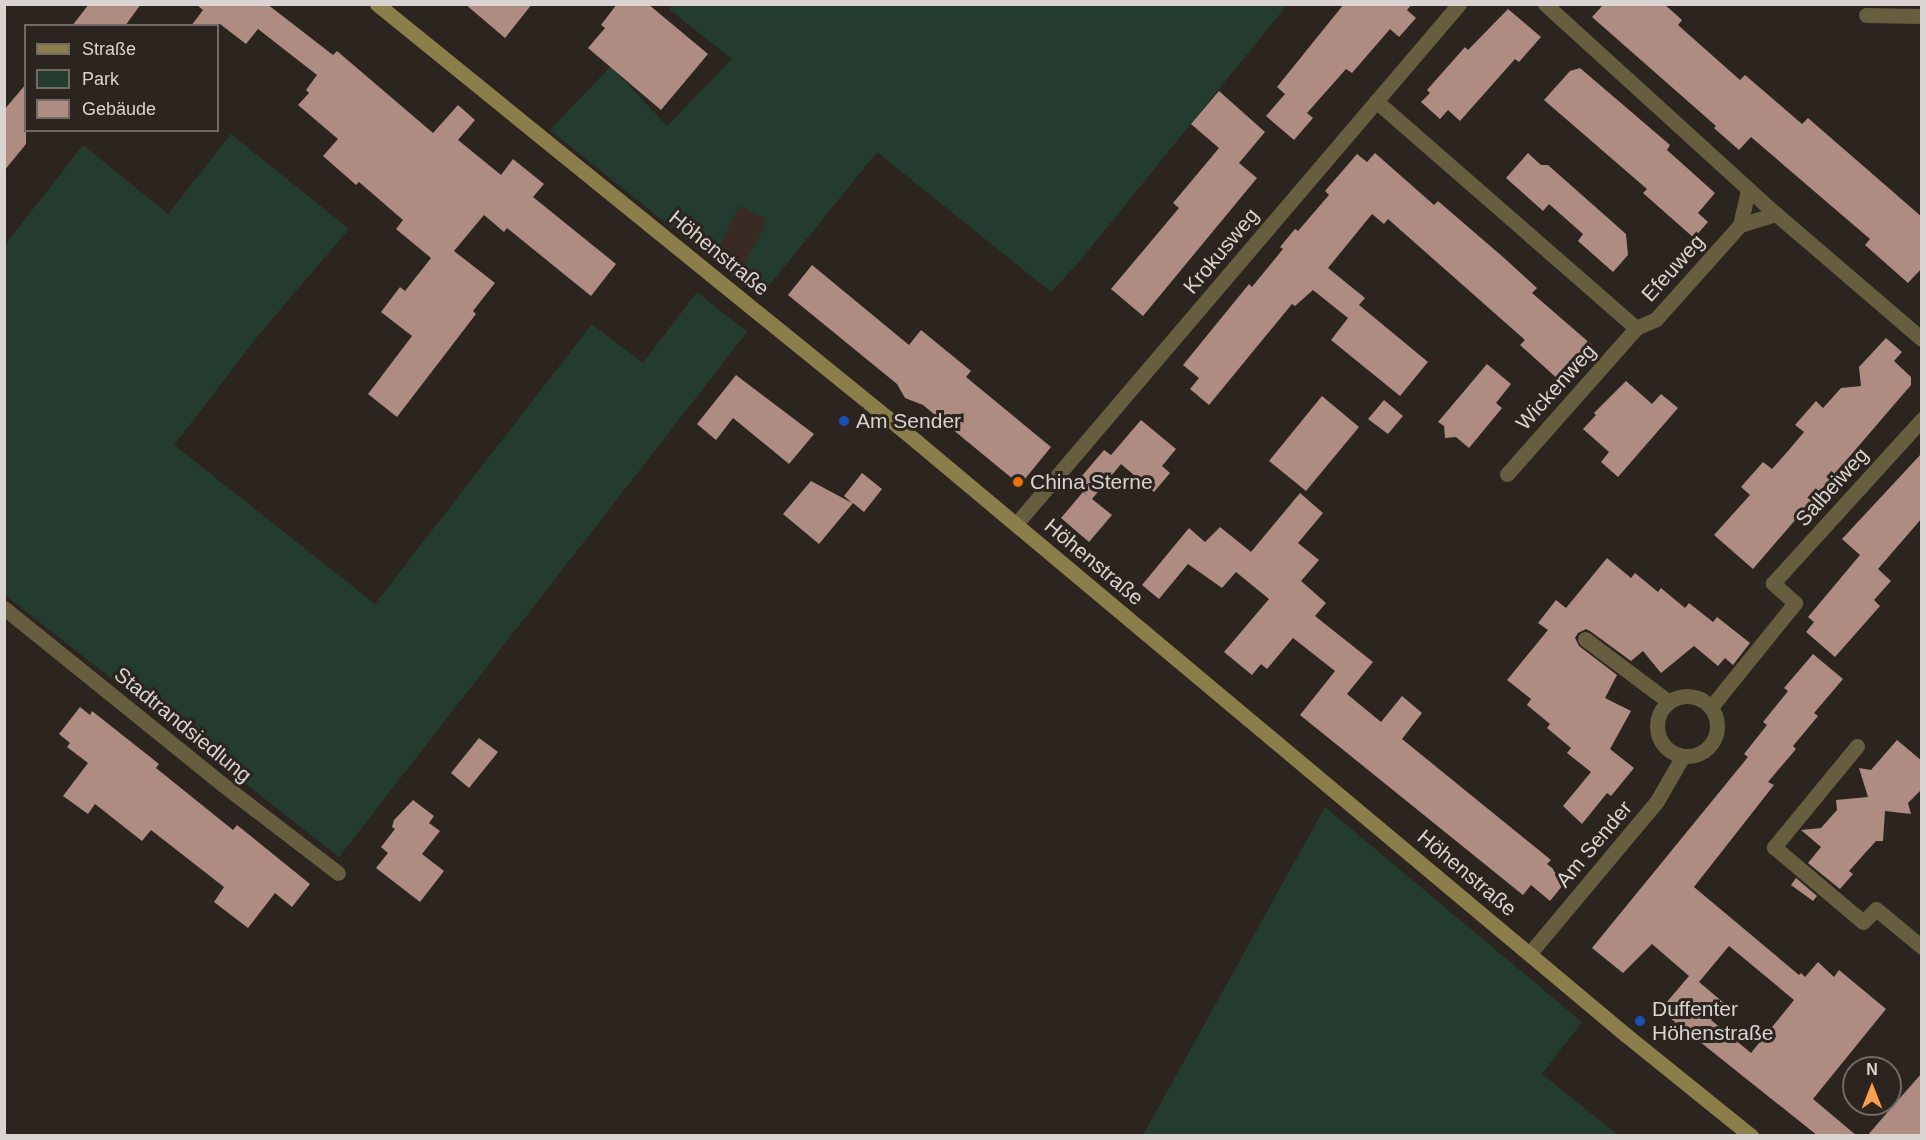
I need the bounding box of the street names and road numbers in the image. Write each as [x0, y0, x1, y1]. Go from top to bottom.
street label: Krokusweg [1178, 203, 1264, 299]
street label: Höhenstraße [664, 205, 774, 301]
street label: Efeuweg [1636, 229, 1710, 307]
street label: Wickenweg [1511, 339, 1601, 435]
street label: Salbeiweg [1790, 443, 1874, 531]
street label: Höhenstraße [1039, 513, 1149, 611]
street label: Stadtrandsiedlung [109, 662, 257, 788]
street label: Am Sender [1551, 796, 1637, 892]
street label: Höhenstraße [1412, 824, 1522, 922]

